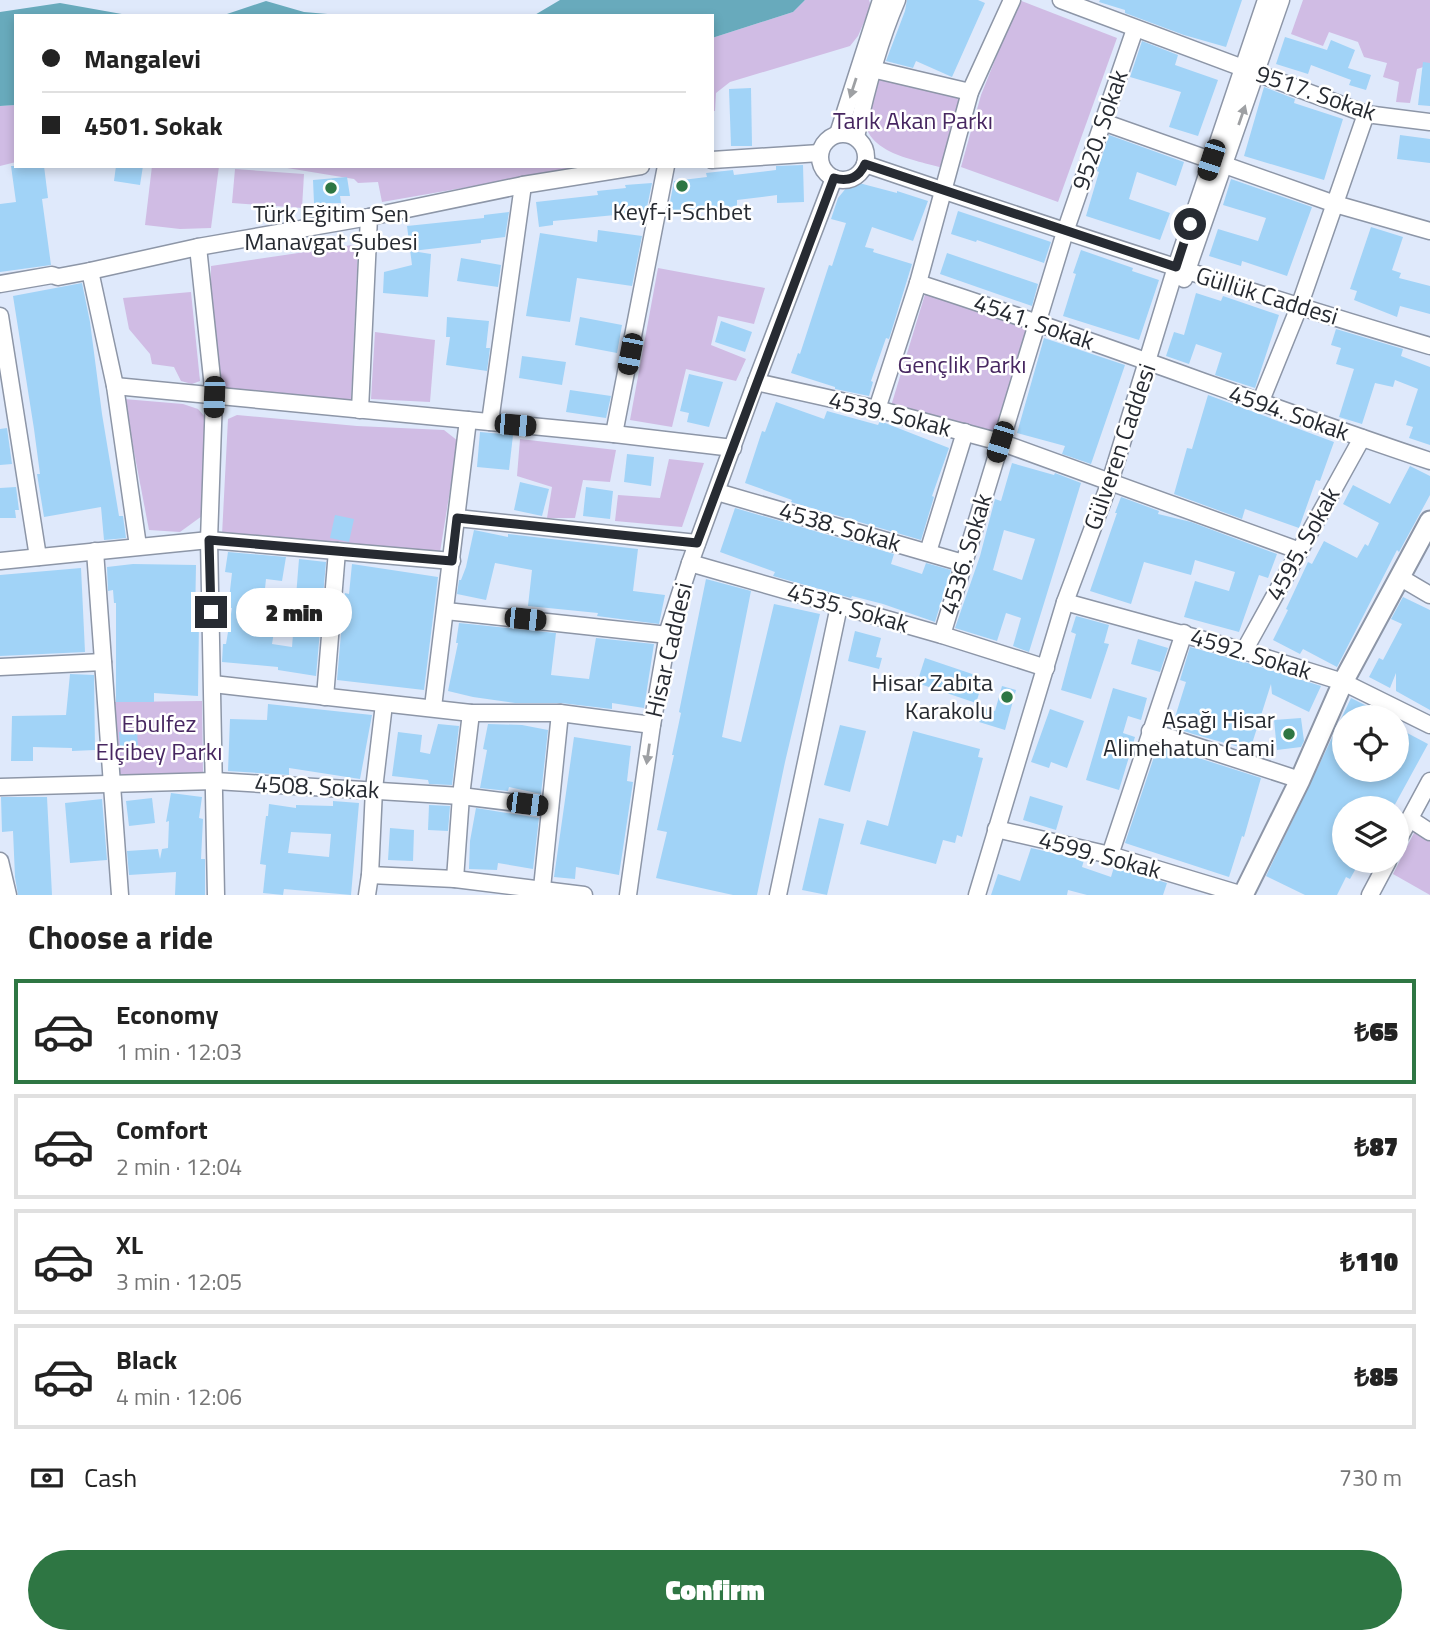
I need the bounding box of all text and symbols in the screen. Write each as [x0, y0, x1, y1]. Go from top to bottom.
text: Mangalevi [84, 39, 201, 78]
street label: 9517. Sokak [1251, 55, 1382, 130]
street label: 9520. Sokak [1062, 64, 1137, 195]
one-way arrow [847, 78, 857, 99]
park label: Tarık Akan Parkı [833, 102, 993, 138]
one-way arrow [1236, 104, 1247, 125]
text: 4501. Sokak [84, 106, 223, 145]
car [1195, 137, 1228, 183]
marker: Keyf-i-Schbet [674, 178, 690, 194]
marker: Türk Eğitim Sen Manavgat Şubesi [323, 180, 339, 196]
place label: Keyf-i-Schbet [613, 193, 752, 229]
place label: Türk Eğitim Sen Manavgat Şubesi [244, 195, 418, 259]
route start [1174, 208, 1206, 240]
street label: Güllük Caddesi [1192, 256, 1343, 334]
street label: 4541. Sokak [969, 284, 1100, 359]
car [616, 331, 645, 377]
park label: Gençlik Parkı [897, 346, 1027, 382]
street label: Gülveren Caddesi [1074, 359, 1164, 535]
street label: 4594. Sokak [1224, 375, 1355, 450]
car [203, 376, 226, 418]
street label: 4539. Sokak [825, 380, 956, 446]
car [494, 413, 537, 437]
car [984, 419, 1017, 465]
street label: 4595. Sokak [1256, 480, 1348, 607]
street label: 4536. Sokak [930, 488, 1001, 619]
street label: 4538. Sokak [775, 492, 906, 561]
street label: 4535. Sokak [783, 573, 914, 642]
street label: Hisar Caddesi [635, 579, 701, 721]
callout: 2 min [235, 588, 351, 636]
text: 2 min [265, 595, 323, 630]
route end [195, 596, 227, 628]
car [504, 606, 547, 632]
street label: 4592. Sokak [1186, 618, 1317, 689]
place label: Hisar Zabıta Karakolu [872, 664, 993, 728]
marker: Hisar Zabıta Karakolu [999, 689, 1015, 705]
place label: Aşağı Hisar Alimehatun Cami [1103, 701, 1275, 765]
park label: Ebulfez Elçibey Parkı [95, 705, 223, 769]
map controls [1332, 705, 1409, 873]
button: locate [1332, 705, 1409, 782]
marker: Aşağı Hisar Alimehatun Cami [1281, 726, 1297, 742]
one-way arrow [642, 744, 653, 766]
street label: 4508. Sokak [254, 765, 381, 807]
car [505, 791, 550, 817]
button: layers [1332, 796, 1409, 873]
street label: 4599, Sokak [1035, 820, 1166, 888]
text: Choose a ride [28, 913, 213, 961]
text: Economy [116, 995, 218, 1034]
icon: car [32, 1000, 95, 1063]
text: ₺65 [1355, 1012, 1398, 1051]
text: 1 min · 12:03 [116, 1034, 242, 1069]
text: Comfort [116, 1110, 208, 1149]
icon: car [32, 1115, 95, 1178]
text: ₺87 [1355, 1127, 1398, 1166]
text: 2 min · 12:04 [116, 1149, 242, 1184]
text: XL [116, 1225, 143, 1264]
icon: car [32, 1230, 95, 1293]
text: ₺110 [1340, 1242, 1398, 1281]
text: 3 min · 12:05 [116, 1264, 242, 1299]
text: Black [116, 1340, 177, 1379]
icon: car [32, 1345, 95, 1408]
text: ₺85 [1355, 1357, 1398, 1396]
text: 4 min · 12:06 [116, 1379, 242, 1414]
text: Cash [84, 1458, 137, 1497]
icon: cash [28, 1459, 66, 1497]
text: 730 m [1339, 1460, 1402, 1495]
button: Confirm [28, 1550, 1402, 1630]

